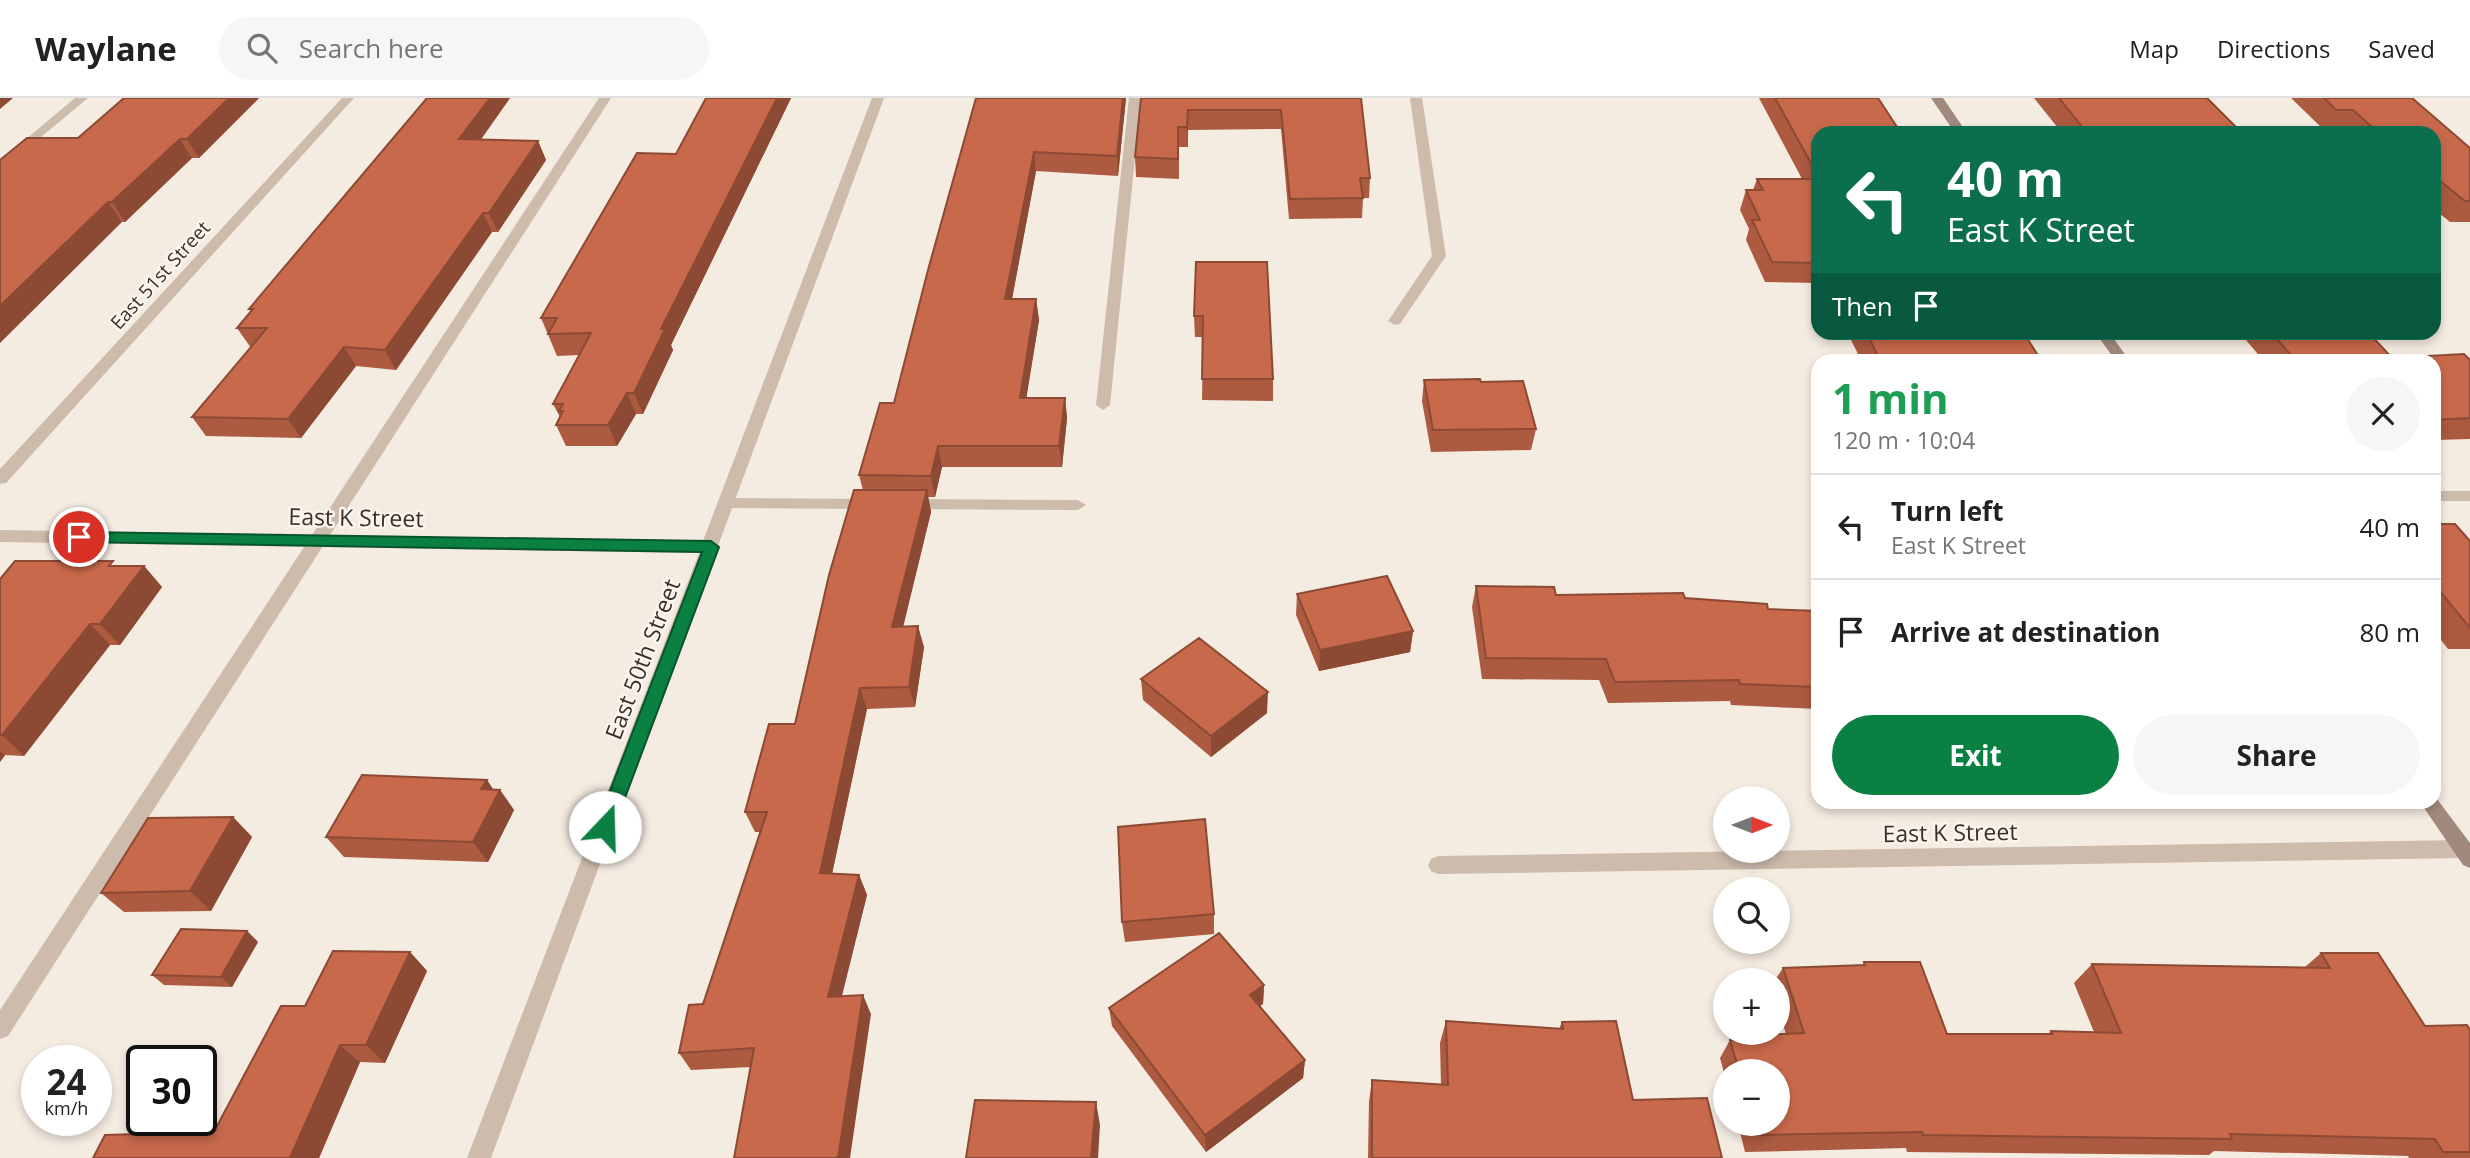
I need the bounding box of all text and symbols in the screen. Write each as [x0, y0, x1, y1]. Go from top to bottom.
search box [219, 17, 709, 80]
text: Waylane [35, 26, 177, 71]
icon: search [243, 29, 281, 67]
text: Search here [299, 30, 444, 66]
text: Map [2129, 32, 2179, 65]
text: Directions [2217, 32, 2330, 65]
text: Saved [2368, 32, 2435, 65]
text: 40 m [1947, 145, 2064, 211]
icon: left [1832, 154, 1923, 245]
text: East K Street [1947, 208, 2135, 251]
street label: East 51st Street [104, 215, 216, 335]
icon: arrive [1907, 287, 1945, 325]
text: Then [1832, 288, 1893, 324]
text: 1 min [1832, 369, 1949, 426]
button: close [2346, 377, 2420, 451]
text: 120 m · 10:04 [1832, 424, 1975, 456]
text: Turn left [1891, 493, 2003, 529]
street label: East K Street [288, 500, 424, 534]
pin [49, 507, 109, 567]
icon: left [1832, 508, 1870, 546]
text: 40 m [2359, 509, 2420, 545]
icon: arrive [60, 518, 98, 556]
text: East K Street [1891, 529, 2026, 561]
street label: East 50th Street [597, 574, 687, 744]
icon: arrive [1832, 613, 1870, 651]
text: Arrive at destination [1891, 614, 2160, 650]
text: 80 m [2359, 614, 2420, 650]
button: Exit [1832, 715, 2119, 795]
button: Share [2133, 715, 2420, 795]
north arrow [1713, 786, 1790, 863]
map controls [1713, 786, 1790, 1136]
position arrow [568, 790, 642, 864]
street label: East K Street [1882, 815, 2018, 849]
button: search [1713, 877, 1790, 954]
button: + [1713, 968, 1790, 1045]
speed limit sign: 30 [126, 1045, 217, 1136]
text: 24 [46, 1058, 87, 1105]
button: − [1713, 1059, 1790, 1136]
text: km/h [45, 1096, 88, 1120]

